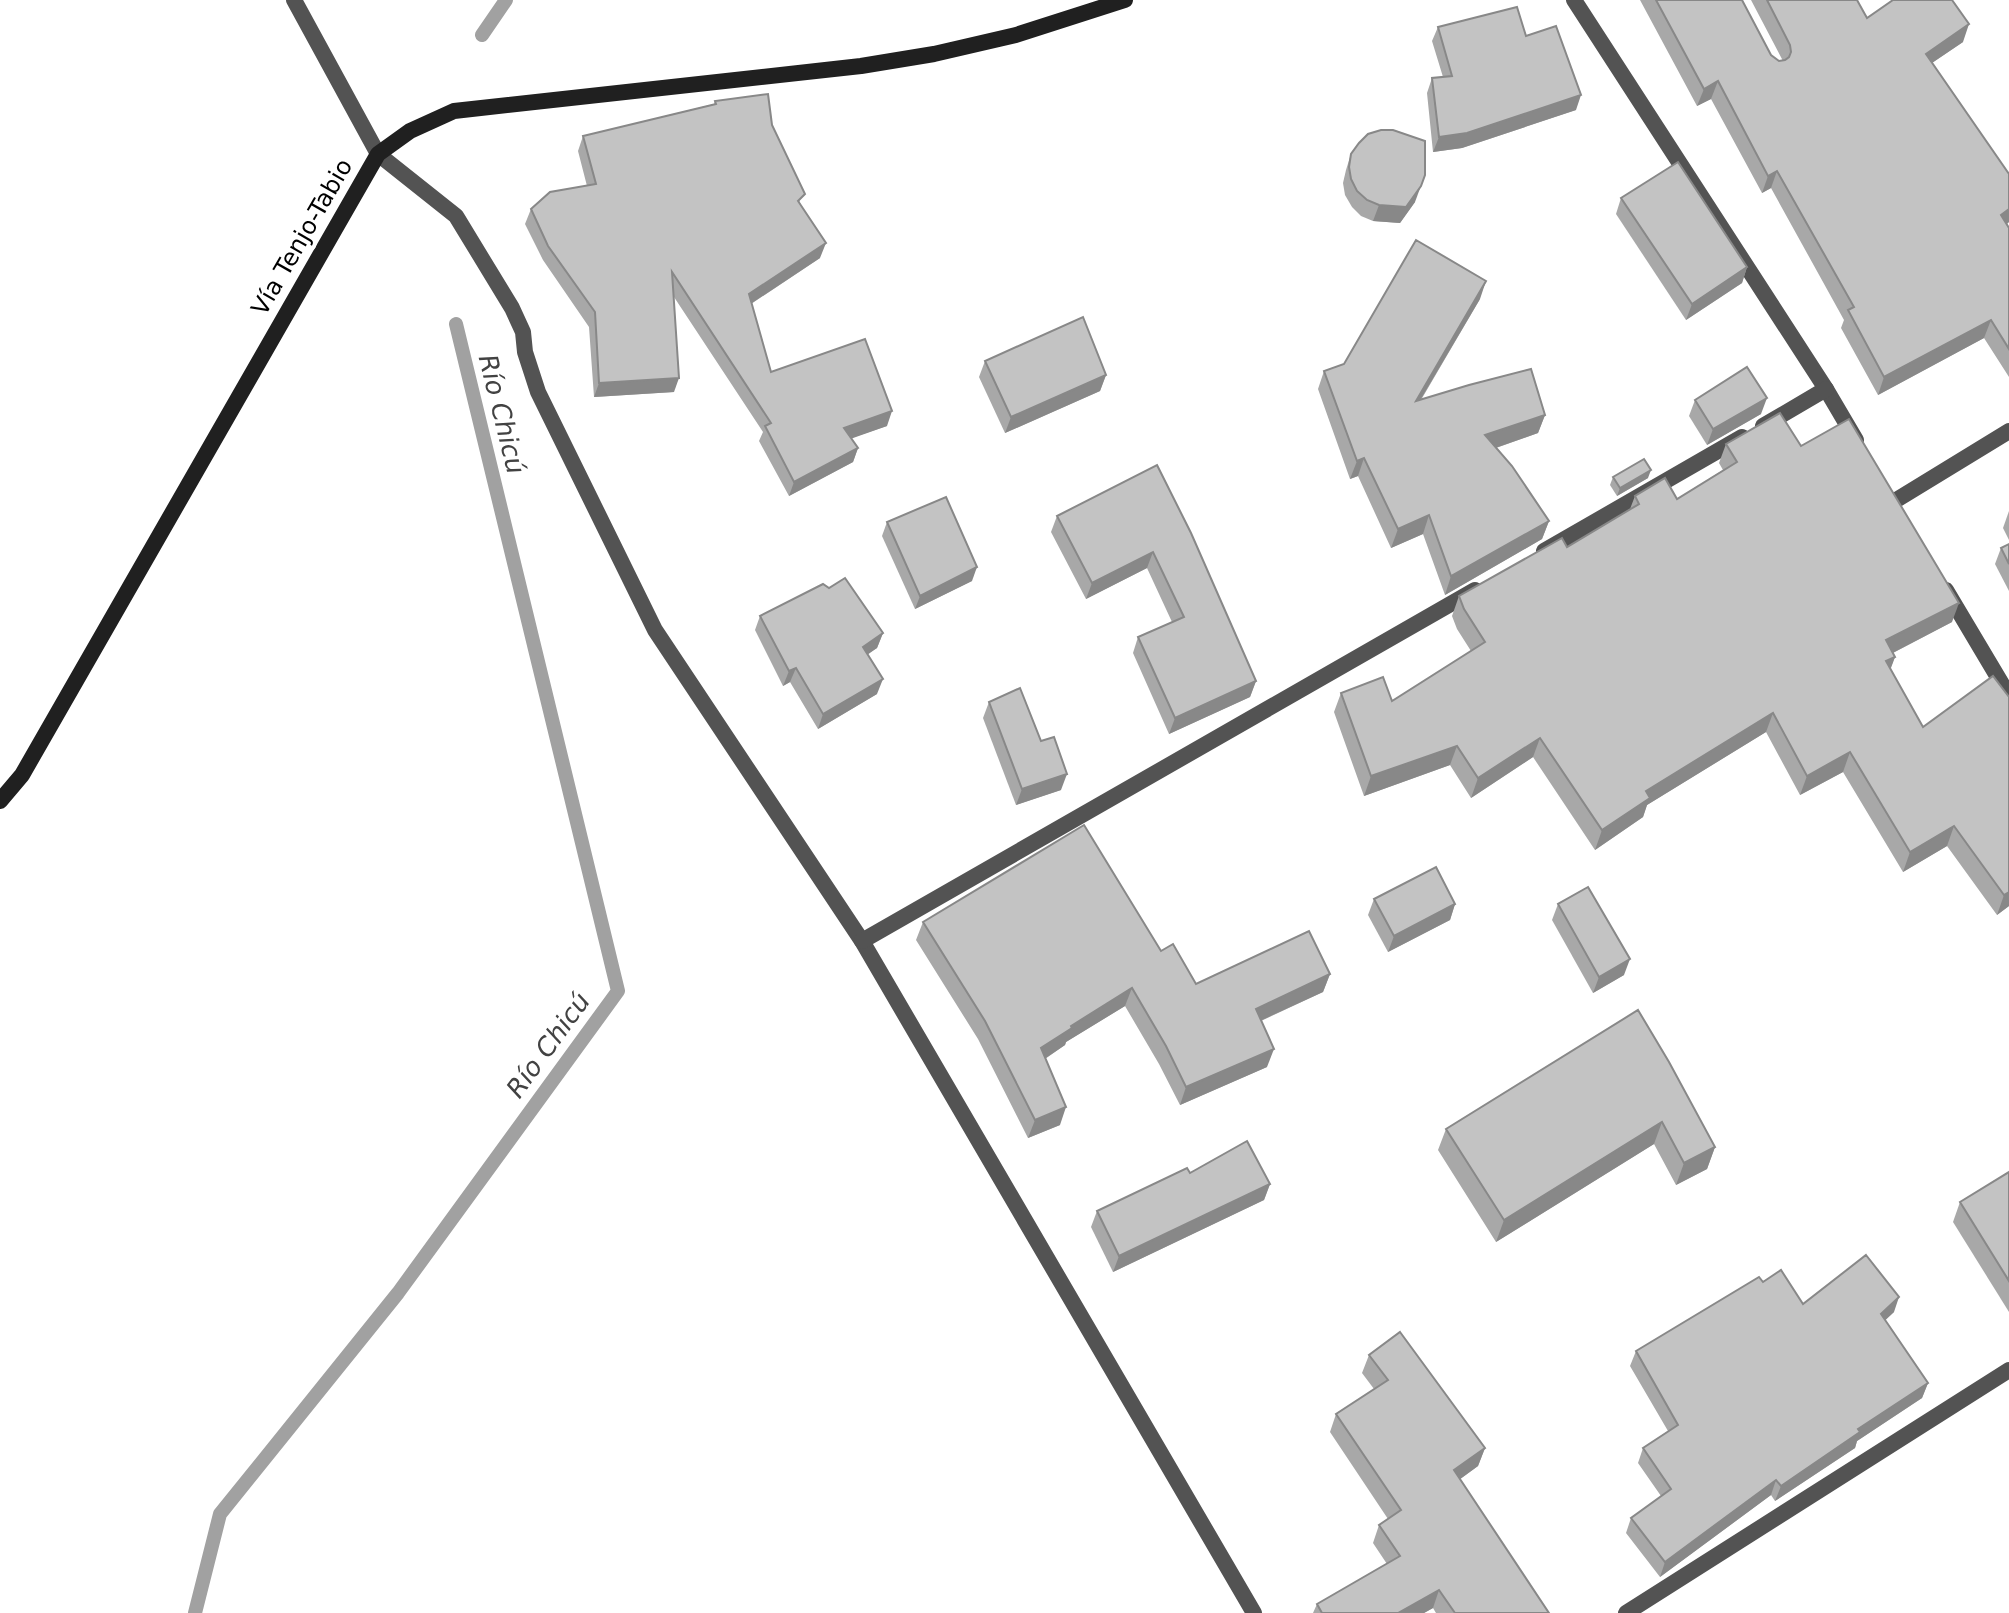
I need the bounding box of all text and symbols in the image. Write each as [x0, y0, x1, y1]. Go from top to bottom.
street label: Vía Tenjo-Tabio [246, 154, 358, 320]
water label: Río Chicú [473, 351, 531, 477]
water label: Río Chicú [500, 987, 596, 1103]

